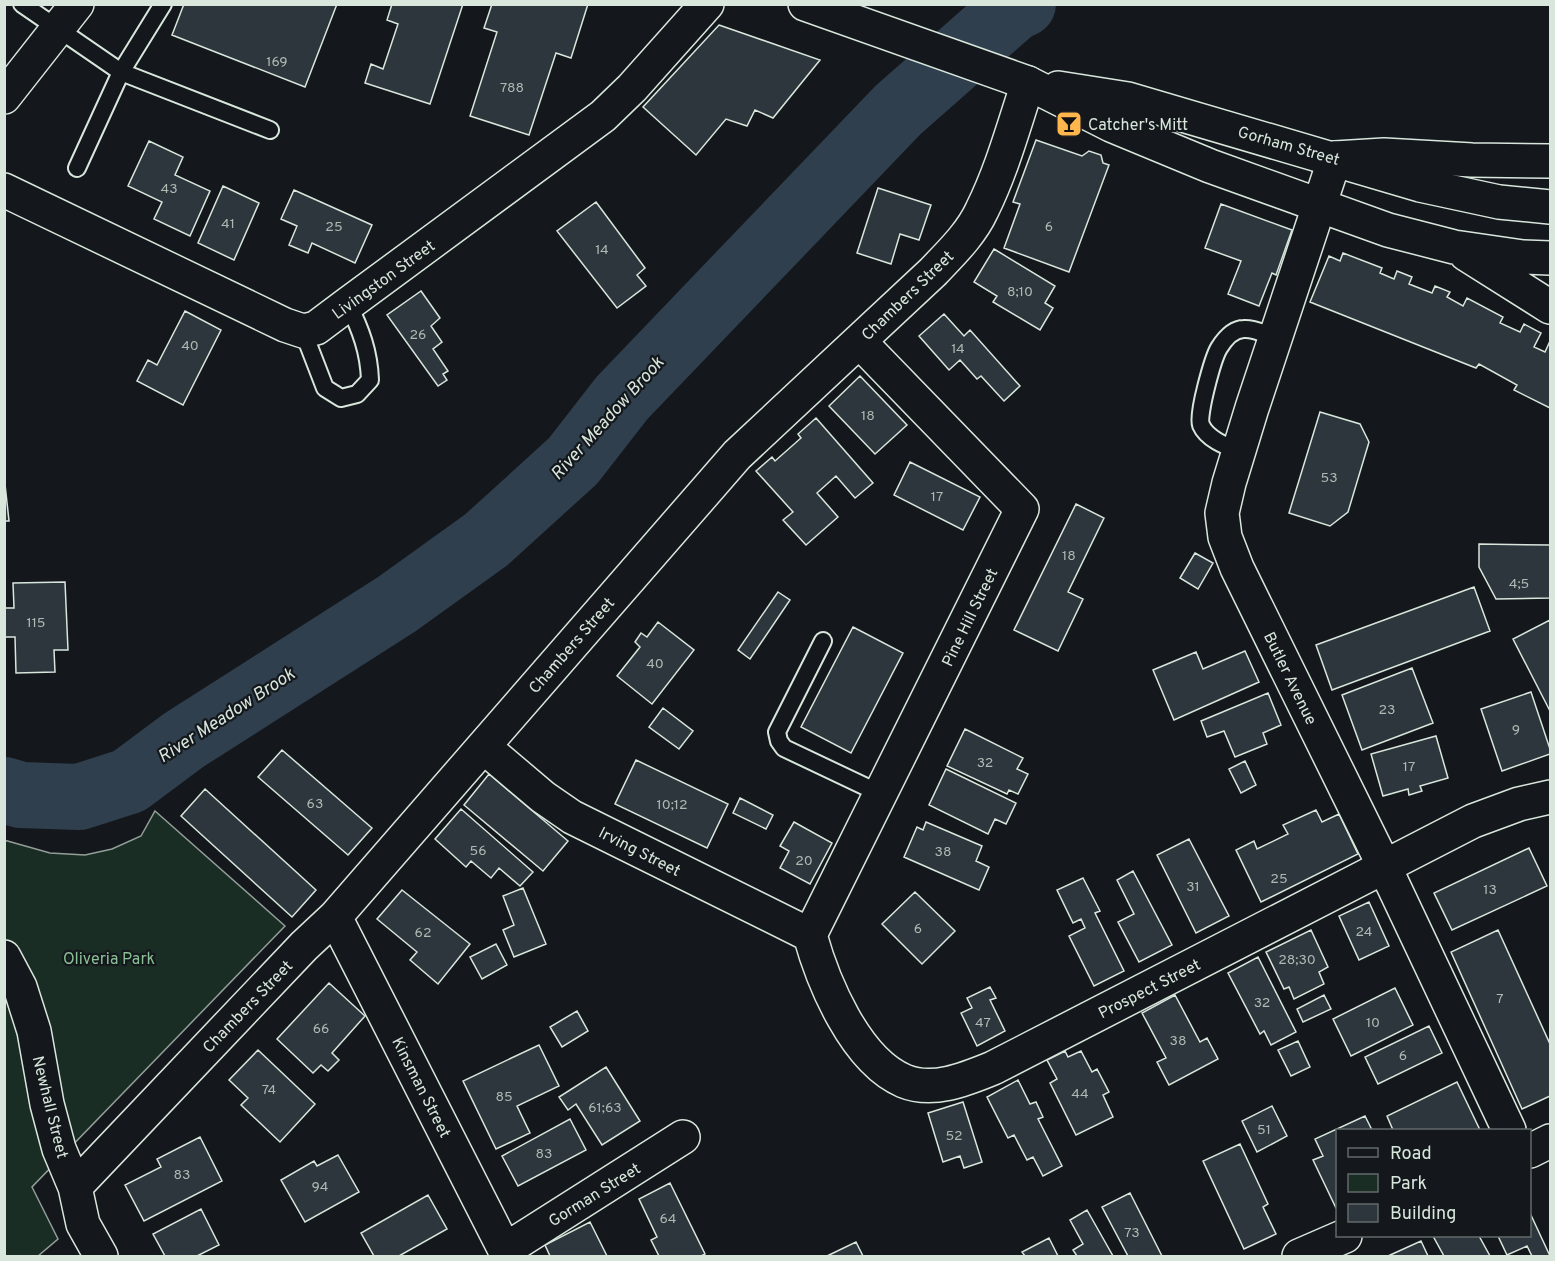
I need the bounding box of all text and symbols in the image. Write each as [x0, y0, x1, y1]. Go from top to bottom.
house number: 169 [266, 54, 288, 71]
house number: 788 [500, 80, 524, 97]
bar icon: Catcher's Mitt [1054, 109, 1084, 139]
place label: Catcher's Mitt [1088, 116, 1188, 136]
street label: Gorham Street [1235, 123, 1342, 171]
house number: 43 [160, 181, 178, 198]
house number: 41 [221, 216, 235, 233]
house number: 25 [325, 219, 343, 236]
house number: 6 [1045, 219, 1053, 236]
street label: Livingston Street [329, 237, 440, 325]
house number: 14 [595, 242, 609, 259]
street label: Chambers Street [858, 247, 959, 346]
house number: 8;10 [1007, 284, 1033, 301]
house number: 26 [410, 327, 426, 344]
house number: 40 [181, 338, 199, 355]
house number: 14 [951, 341, 965, 358]
water label: River Meadow Brook [546, 352, 670, 486]
house number: 18 [861, 408, 875, 425]
house number: 53 [1320, 470, 1338, 487]
house number: 17 [931, 489, 943, 506]
house number: 18 [1062, 548, 1076, 565]
street label: Pine Hill Street [938, 565, 1003, 670]
house number: 4;5 [1509, 576, 1529, 593]
street label: Chambers Street [525, 594, 620, 699]
house number: 115 [26, 615, 46, 632]
street label: Butler Avenue [1258, 629, 1320, 729]
house number: 40 [646, 656, 664, 673]
water label: River Meadow Brook [154, 663, 301, 769]
house number: 23 [1379, 702, 1396, 719]
house number: 9 [1512, 722, 1520, 739]
house number: 32 [977, 755, 993, 772]
house number: 17 [1403, 759, 1415, 776]
house number: 63 [307, 796, 323, 813]
house number: 10;12 [656, 797, 688, 814]
street label: Irving Street [595, 824, 683, 882]
house number: 56 [469, 843, 487, 860]
house number: 38 [935, 844, 951, 861]
house number: 20 [795, 853, 813, 870]
house number: 25 [1270, 871, 1288, 888]
house number: 31 [1186, 879, 1200, 896]
house number: 13 [1483, 882, 1497, 899]
house number: 6 [914, 921, 922, 938]
house number: 24 [1355, 924, 1373, 941]
house number: 62 [415, 925, 431, 942]
park label: Oliveria Park [63, 950, 155, 970]
house number: 28;30 [1278, 952, 1316, 969]
street label: Prospect Street [1095, 955, 1204, 1024]
street label: Chambers Street [199, 957, 298, 1058]
house number: 7 [1496, 991, 1504, 1008]
house number: 32 [1254, 995, 1270, 1012]
house number: 47 [975, 1015, 991, 1032]
house number: 10 [1366, 1015, 1380, 1032]
house number: 66 [313, 1021, 329, 1038]
house number: 38 [1170, 1033, 1186, 1050]
street label: Kinsman Street [386, 1034, 454, 1142]
house number: 6 [1399, 1048, 1407, 1065]
street label: Newhall Street [27, 1054, 71, 1161]
house number: 74 [262, 1082, 276, 1099]
house number: 44 [1071, 1086, 1089, 1103]
house number: 85 [495, 1089, 513, 1106]
house number: 61;63 [588, 1100, 622, 1117]
house number: 51 [1257, 1122, 1271, 1139]
house number: 52 [945, 1128, 963, 1145]
legend [1336, 1129, 1531, 1237]
text: Road [1390, 1143, 1432, 1166]
house number: 83 [536, 1146, 552, 1163]
street label: Gorman Street [545, 1159, 645, 1232]
house number: 83 [174, 1167, 190, 1184]
text: Park [1390, 1173, 1427, 1196]
house number: 94 [311, 1179, 329, 1196]
text: Building [1390, 1203, 1456, 1226]
house number: 64 [659, 1211, 677, 1228]
house number: 73 [1124, 1225, 1140, 1242]

